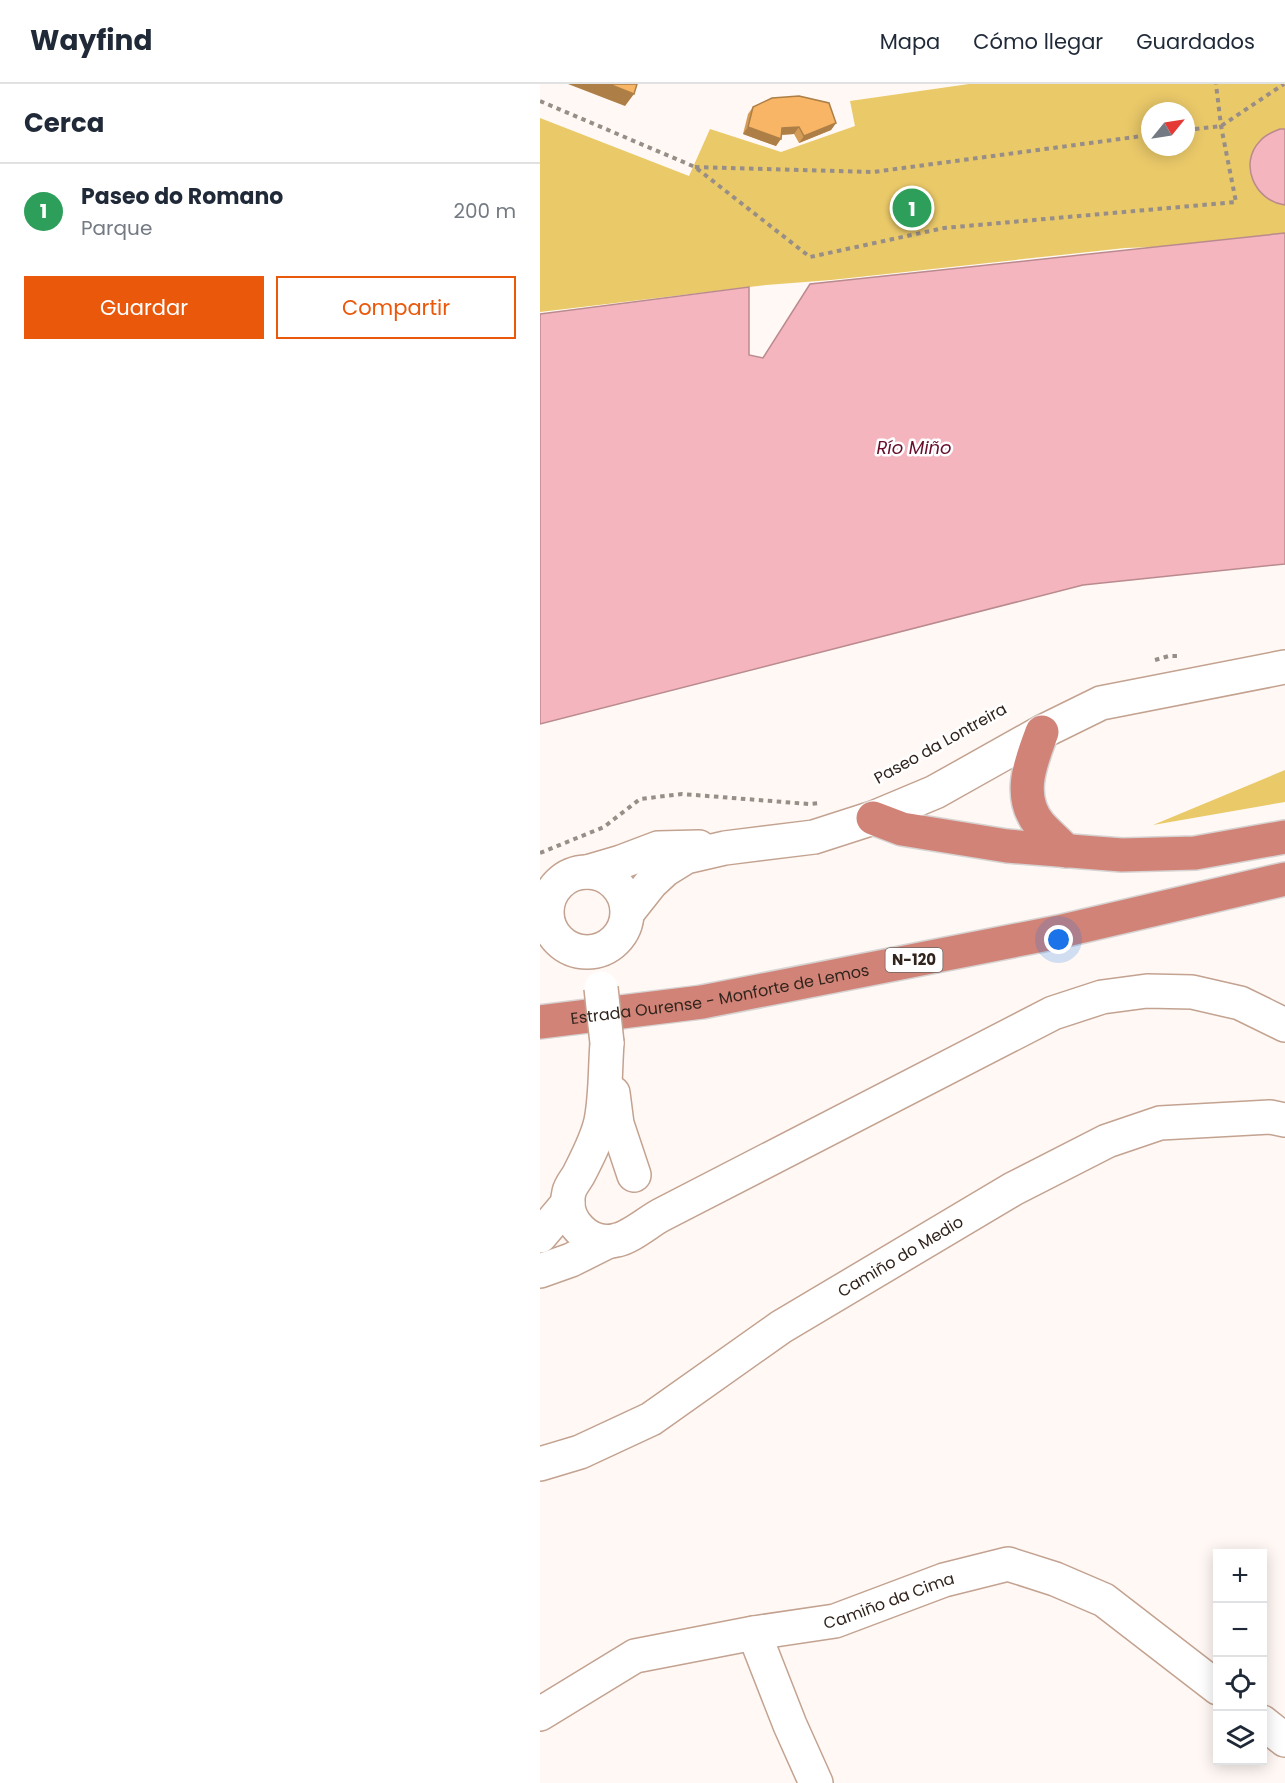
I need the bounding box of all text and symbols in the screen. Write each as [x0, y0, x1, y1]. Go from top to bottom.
text: Wayfind [30, 21, 152, 60]
text: Mapa [880, 27, 940, 56]
text: Cómo llegar [973, 27, 1103, 56]
text: Guardados [1136, 27, 1255, 56]
north arrow [1141, 102, 1195, 156]
text: Cerca [24, 105, 104, 141]
text: Paseo do Romano [81, 181, 283, 212]
pin: 1 [892, 186, 932, 230]
text: 1 [40, 197, 47, 225]
text: 200 m [453, 197, 516, 225]
text: Parque [81, 214, 152, 242]
button: Guardar [24, 276, 264, 339]
button: Compartir [276, 276, 516, 339]
water label: Río Miño [876, 435, 952, 460]
street label: Paseo da Lontreira [870, 697, 1011, 790]
your location [1044, 925, 1073, 954]
road number: N-120 [886, 948, 943, 972]
street label: Estrada Ourense - Monforte de Lemos [569, 958, 871, 1030]
street label: Camiño do Medio [833, 1210, 968, 1303]
map controls [1213, 1549, 1267, 1765]
button: + [1213, 1549, 1267, 1603]
street label: Camiño da Cima [822, 1567, 957, 1635]
button: − [1213, 1603, 1267, 1657]
button: locate [1213, 1657, 1267, 1711]
button: layers [1213, 1711, 1267, 1765]

